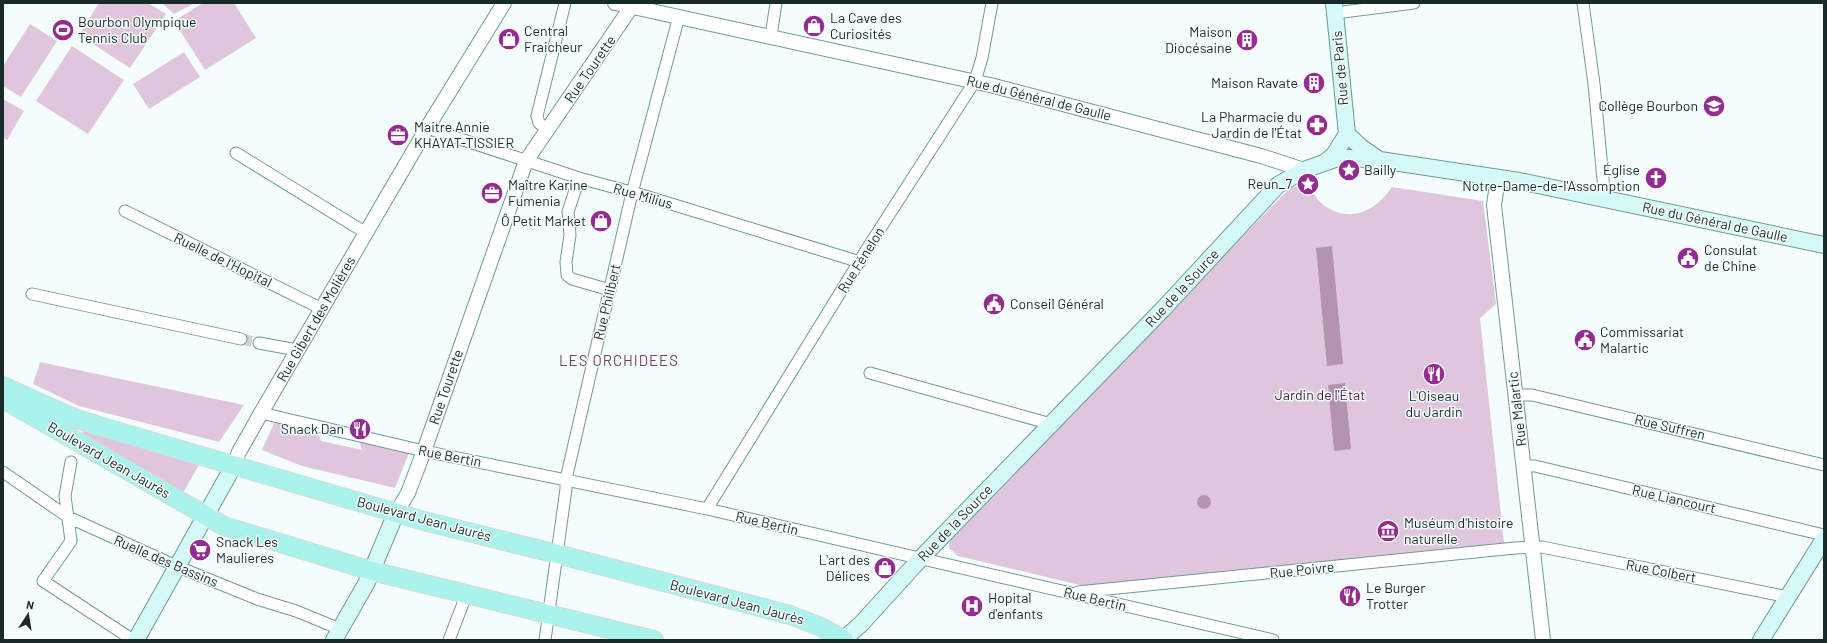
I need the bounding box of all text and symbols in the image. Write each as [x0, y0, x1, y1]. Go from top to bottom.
place label: La Cave des Curiosités [830, 9, 902, 42]
place label: Bourbon Olympique Tennis Club [78, 13, 196, 46]
shop icon: La Cave des Curiosités [801, 13, 827, 39]
sports icon: Bourbon Olympique Tennis Club [50, 17, 76, 43]
place label: Central Fraicheur [524, 22, 582, 55]
place label: Maison Diocésaine [1165, 23, 1232, 56]
shop icon: Central Fraicheur [496, 26, 522, 52]
building icon: Maison Diocésaine [1234, 27, 1260, 53]
street label: Rue de Paris [1328, 30, 1351, 106]
street label: Rue Tourette [560, 32, 619, 106]
building icon: Maison Ravate [1301, 70, 1327, 96]
street label: Rue du Général de Gaulle [965, 71, 1113, 124]
place label: Maison Ravate [1211, 74, 1298, 91]
school or university icon: Collège Bourbon [1701, 93, 1727, 119]
place label: Collège Bourbon [1599, 97, 1698, 114]
place label: La Pharmacie du Jardin de l'État [1201, 108, 1302, 141]
pharmacy icon: La Pharmacie du Jardin de l'État [1304, 112, 1330, 138]
place label: Maitre Annie KHAYAT-TISSIER [414, 118, 514, 151]
office icon: Maitre Annie KHAYAT-TISSIER [385, 122, 411, 148]
place icon: Bailly [1336, 157, 1362, 183]
place label: Bailly [1364, 161, 1397, 178]
place label: Église Notre-Dame-de-l'Assomption [1462, 161, 1640, 194]
church icon: Église Notre-Dame-de-l'Assomption [1643, 165, 1669, 191]
place icon: Reun_7 [1295, 171, 1321, 197]
place label: Reun_7 [1248, 175, 1292, 192]
place label: Maître Karine Fumenia [508, 176, 588, 209]
street label: Rue Milius [611, 179, 675, 212]
office icon: Maître Karine Fumenia [479, 180, 505, 206]
street label: Rue du Général de Gaulle [1641, 198, 1789, 245]
shop icon: Ô Petit Market [588, 208, 614, 234]
place label: Ô Petit Market [501, 212, 586, 229]
street label: Rue Fénelon [834, 224, 888, 296]
street label: Ruelle de l'Hopital [172, 229, 275, 291]
place label: Consulat de Chine [1704, 241, 1757, 274]
street label: Rue de la Source [1141, 245, 1222, 330]
public building icon: Consulat de Chine [1675, 245, 1701, 271]
street label: Rue Gibert des Molières [273, 253, 359, 385]
street label: Rue Philibert [589, 262, 624, 342]
public building icon: Conseil Général [981, 291, 1007, 317]
place label: Conseil Général [1010, 295, 1104, 312]
place label: Commissariat Malartic [1600, 323, 1684, 356]
public building icon: Commissariat Malartic [1572, 327, 1598, 353]
street label: Rue Tourette [425, 347, 466, 427]
district label: LES ORCHIDEES [559, 351, 679, 369]
restaurant icon: L'Oiseau du Jardin [1421, 361, 1447, 387]
street label: Rue Malartic [1503, 371, 1530, 447]
park label: Jardin de l'État [1275, 386, 1365, 403]
place label: L'Oiseau du Jardin [1406, 387, 1462, 420]
street label: Rue Suffren [1633, 410, 1707, 443]
restaurant icon: Snack Dan [347, 416, 373, 442]
street label: Boulevard Jean Jaurès [45, 418, 174, 502]
place label: Snack Dan [281, 420, 344, 437]
street label: Rue Bertin [417, 441, 483, 470]
street label: Rue de la Source [914, 481, 996, 565]
street label: Rue Liancourt [1631, 481, 1718, 516]
street label: Boulevard Jean Jaurès [355, 492, 493, 545]
street label: Rue Bertin [734, 507, 800, 538]
place label: Muséum d'histoire naturelle [1404, 514, 1514, 547]
museum icon: Muséum d'histoire naturelle [1375, 518, 1401, 544]
street label: Ruelle des Bassins [111, 531, 221, 590]
place label: Snack Les Maulieres [216, 533, 278, 566]
supermarket icon: Snack Les Maulieres [187, 537, 213, 563]
place label: L'art des Délices [819, 551, 870, 584]
shop icon: L'art des Délices [872, 555, 898, 581]
street label: Rue Colbert [1625, 555, 1698, 586]
street label: Rue Poivre [1269, 558, 1335, 581]
street label: Boulevard Jean Jaurès [668, 575, 806, 628]
place label: Le Burger Trotter [1366, 579, 1425, 612]
street label: Rue Bertin [1062, 583, 1128, 614]
restaurant icon: Le Burger Trotter [1337, 583, 1363, 609]
place label: Hopital d'enfants [988, 589, 1043, 622]
hospital icon: Hopital d'enfants [959, 593, 985, 619]
north arrow [8, 595, 48, 635]
text: N [25, 598, 35, 612]

